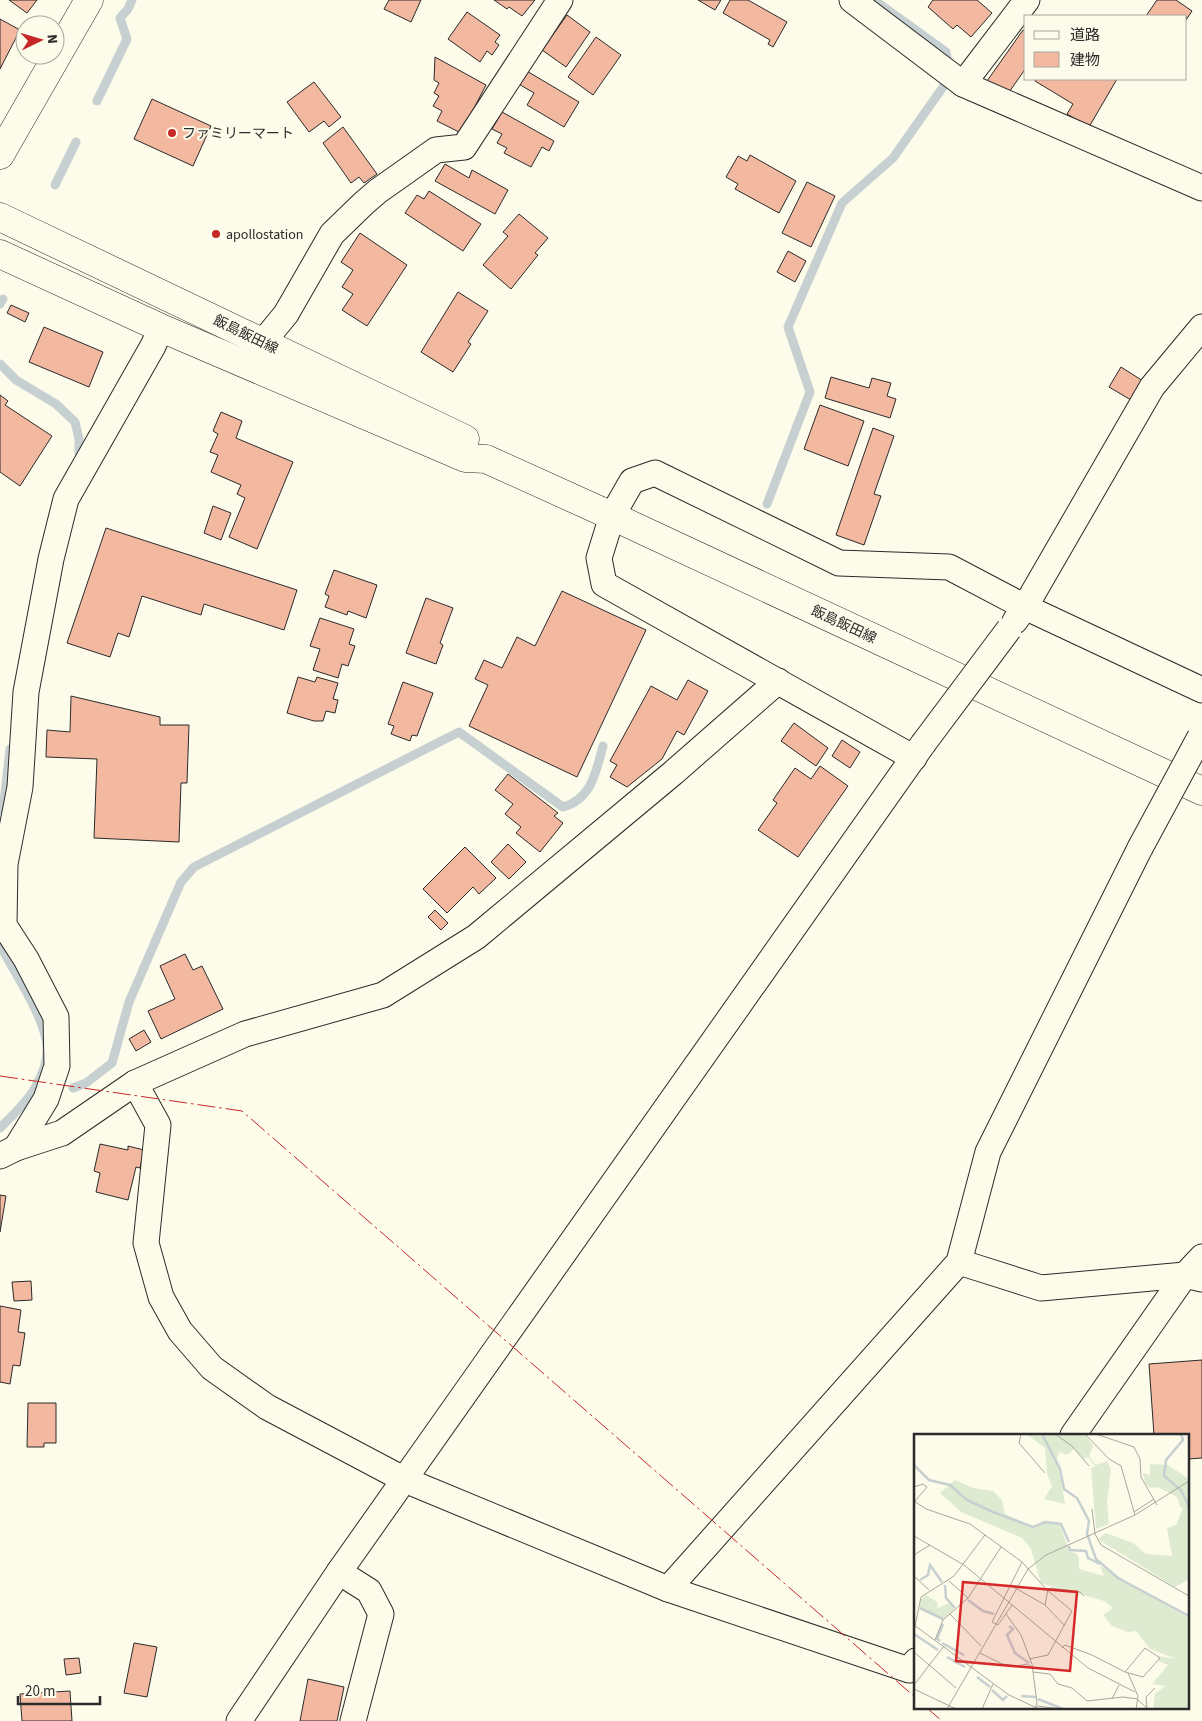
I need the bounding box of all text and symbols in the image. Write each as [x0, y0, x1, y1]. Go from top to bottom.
north arrow [15, 15, 65, 65]
legend [1024, 15, 1187, 80]
text: 道路 [1070, 25, 1100, 46]
text: N [42, 33, 62, 44]
text: 建物 [1070, 50, 1100, 71]
place label: ファミリーマート [182, 124, 294, 144]
marker: ファミリーマート [166, 127, 178, 139]
place label: apollostation [226, 225, 303, 245]
marker: apollostation [210, 228, 222, 240]
street label: 飯島飯田線 [210, 311, 281, 359]
street label: 飯島飯田線 [808, 601, 880, 649]
inset map [914, 1434, 1190, 1708]
scale bar [18, 1674, 100, 1706]
text: 20 m [25, 1681, 55, 1702]

